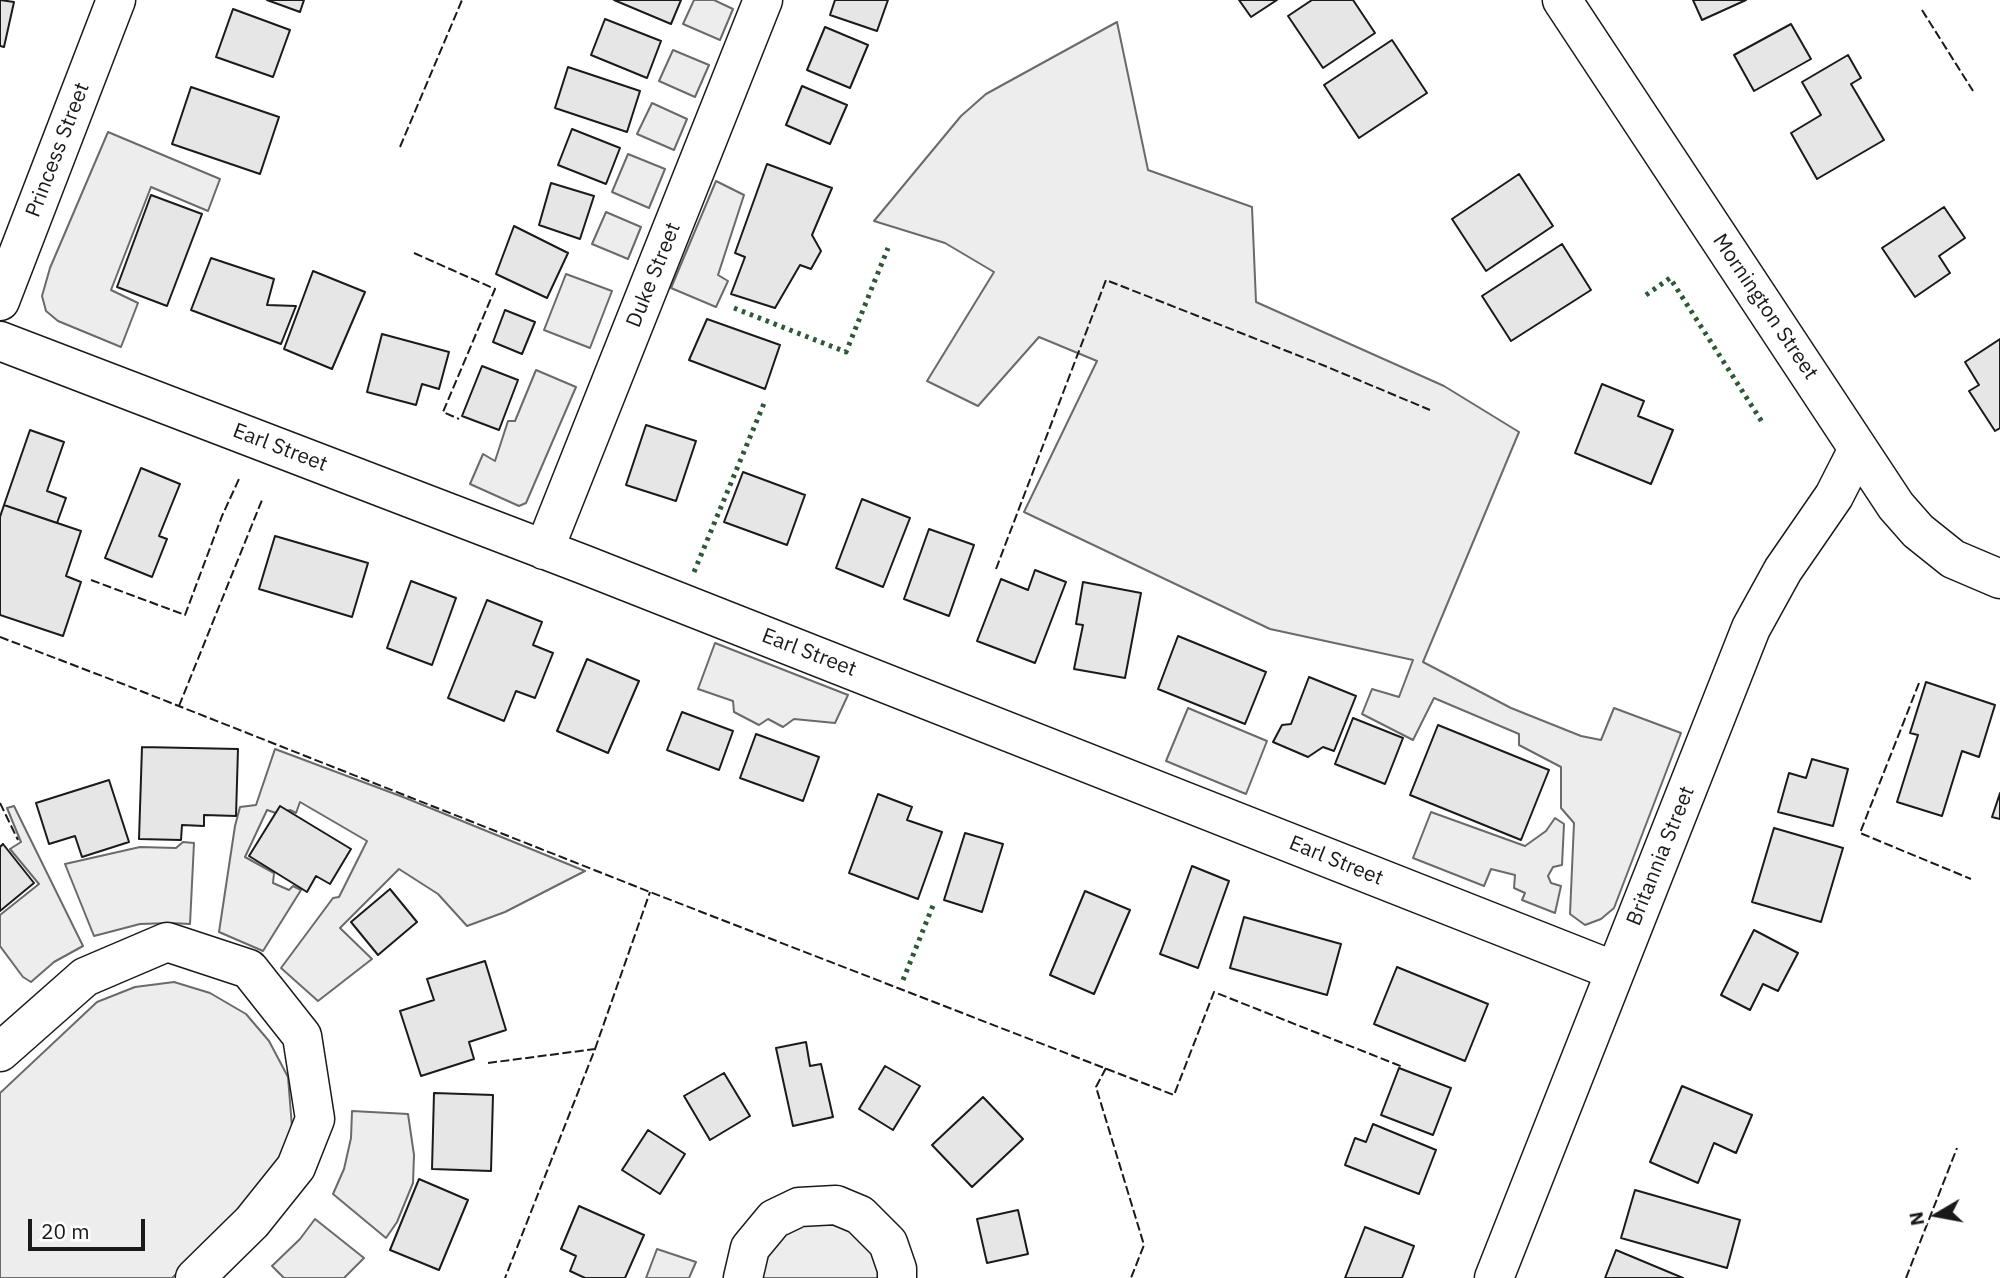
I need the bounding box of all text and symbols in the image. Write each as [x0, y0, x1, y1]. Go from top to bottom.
street label: Princess Street [21, 79, 95, 221]
street label: Duke Street [622, 219, 686, 331]
street label: Mornington Street [1707, 229, 1823, 385]
street label: Earl Street [229, 418, 331, 478]
street label: Earl Street [758, 623, 860, 683]
street label: Britannia Street [1622, 783, 1700, 929]
street label: Earl Street [1285, 831, 1387, 891]
north arrow [1902, 1180, 1972, 1250]
scale bar [32, 1204, 149, 1248]
text: N [1903, 1210, 1929, 1228]
text: 20 m [41, 1217, 90, 1245]

